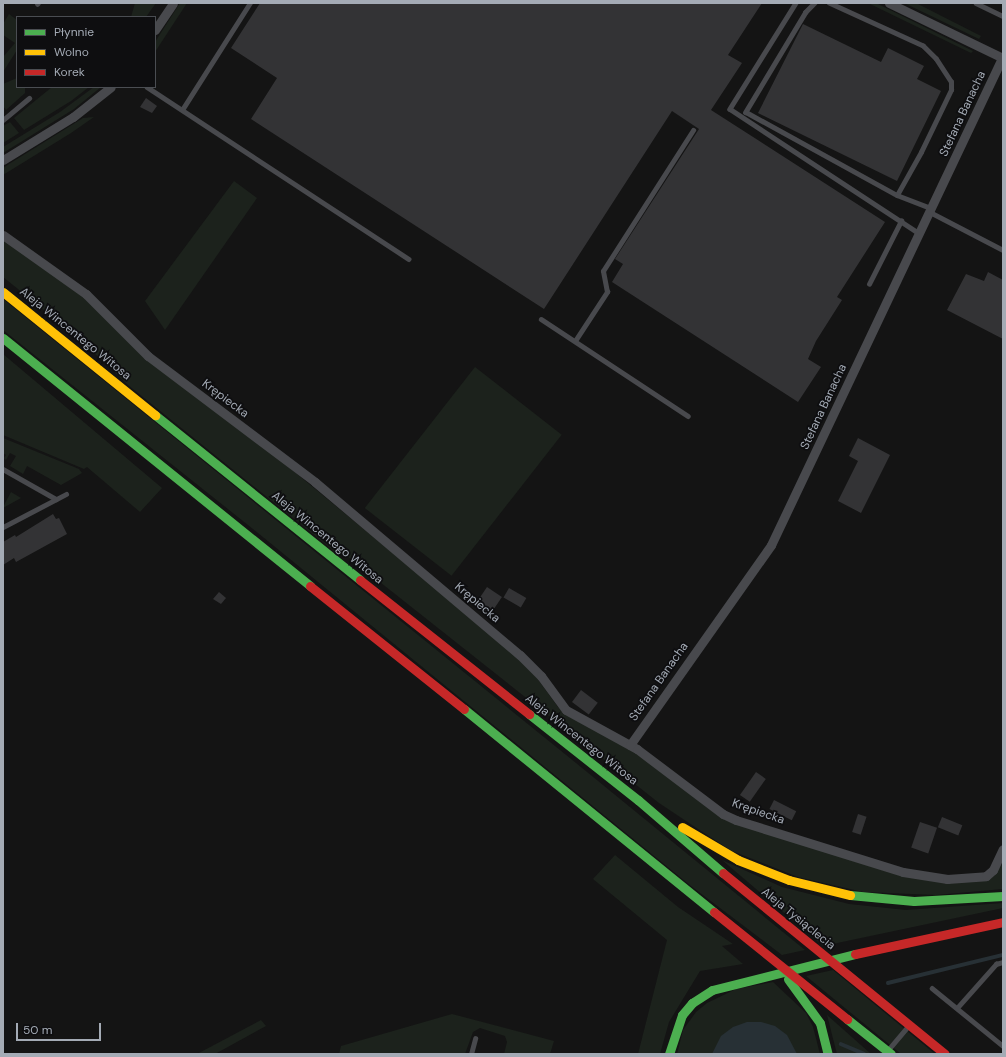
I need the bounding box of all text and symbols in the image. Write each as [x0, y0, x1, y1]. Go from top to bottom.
legend [16, 16, 156, 88]
text: Płynnie [54, 24, 94, 40]
text: Wolno [54, 44, 89, 60]
text: Korek [54, 64, 85, 80]
street label: Stefana Banacha [937, 69, 989, 159]
street label: Aleja Wincentego Witosa [17, 285, 133, 383]
street label: Stefana Banacha [798, 362, 850, 452]
street label: Krępiecka [199, 377, 251, 421]
street label: Aleja Wincentego Witosa [269, 489, 385, 587]
street label: Krępiecka [451, 580, 503, 626]
street label: Stefana Banacha [626, 640, 692, 724]
street label: Aleja Wincentego Witosa [522, 692, 640, 788]
street label: Krępiecka [730, 796, 786, 828]
street label: Aleja Tysiąclecia [758, 885, 838, 953]
scale bar [18, 1015, 103, 1041]
text: 50 m [23, 1022, 52, 1038]

